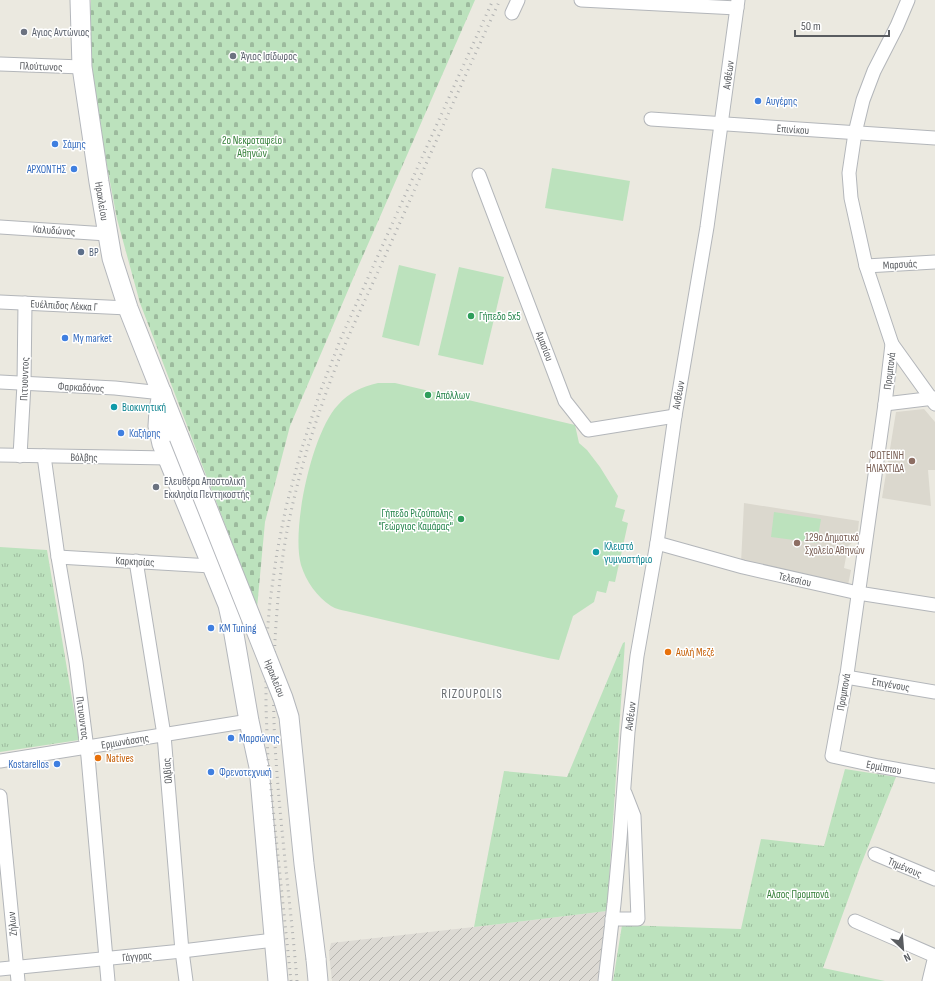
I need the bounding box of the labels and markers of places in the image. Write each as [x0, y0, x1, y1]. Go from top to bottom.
place label: Αγιος Αντώνιος [31, 26, 89, 39]
marker: Αγιος Αντώνιος [19, 27, 29, 37]
place label: Άγιος Ισίδωρος [241, 50, 297, 63]
marker: Άγιος Ισίδωρος [228, 51, 238, 61]
place label: Αυγέρης [765, 95, 797, 108]
marker: Αυγέρης [753, 96, 763, 106]
place label: Σάμης [63, 138, 86, 151]
marker: Σάμης [50, 139, 60, 149]
place label: ΑΡΧΟΝΤΗΣ [26, 163, 67, 176]
marker: ΑΡΧΟΝΤΗΣ [69, 164, 79, 174]
place label: BP [89, 246, 99, 259]
marker: BP [76, 247, 86, 257]
place label: Γήπεδο 5x5 [479, 310, 521, 323]
marker: Γήπεδο 5x5 [466, 311, 476, 321]
place label: My market [73, 332, 112, 345]
marker: My market [60, 333, 70, 343]
place label: Απόλλων [435, 389, 470, 402]
marker: Απόλλων [423, 390, 433, 400]
place label: Βιοκινητική [122, 401, 166, 414]
marker: Βιοκινητική [109, 402, 119, 412]
place label: Καξήρης [129, 427, 161, 440]
marker: Καξήρης [116, 428, 126, 438]
place label: ΦΩΤΕΙΝΗ ΗΛΙΑΧΤΙΔΑ [866, 449, 904, 475]
marker: ΦΩΤΕΙΝΗ ΗΛΙΑΧΤΙΔΑ [907, 456, 917, 466]
place label: Ελευθέρα Αποστολική Εκκλησία Πεντηκοστής [164, 475, 250, 501]
marker: Ελευθέρα Αποστολική Εκκλησία Πεντηκοστής [151, 482, 161, 492]
place label: Γήπεδο Ριζούπολης "Γεώργιος Καμάρας" [378, 507, 453, 533]
marker: Γήπεδο Ριζούπολης "Γεώργιος Καμάρας" [456, 514, 466, 524]
place label: 129ο Δημοτικό Σχολείο Αθηνών [805, 531, 865, 557]
marker: 129ο Δημοτικό Σχολείο Αθηνών [792, 538, 802, 548]
place label: Κλειστό γυμναστήριο [603, 540, 653, 566]
marker: Κλειστό γυμναστήριο [591, 547, 601, 557]
place label: KM Tuning [219, 622, 257, 635]
marker: KM Tuning [206, 623, 216, 633]
place label: Αυλή Μεζέ [675, 646, 714, 659]
marker: Αυλή Μεζέ [663, 647, 673, 657]
place label: Μαρσώνης [239, 732, 280, 745]
marker: Μαρσώνης [226, 733, 236, 743]
place label: Natives [106, 752, 134, 765]
marker: Natives [93, 753, 103, 763]
place label: Kostarellos [8, 758, 49, 771]
marker: Kostarellos [52, 759, 62, 769]
place label: Φρενοτεχνική [219, 766, 272, 779]
marker: Φρενοτεχνική [206, 767, 216, 777]

